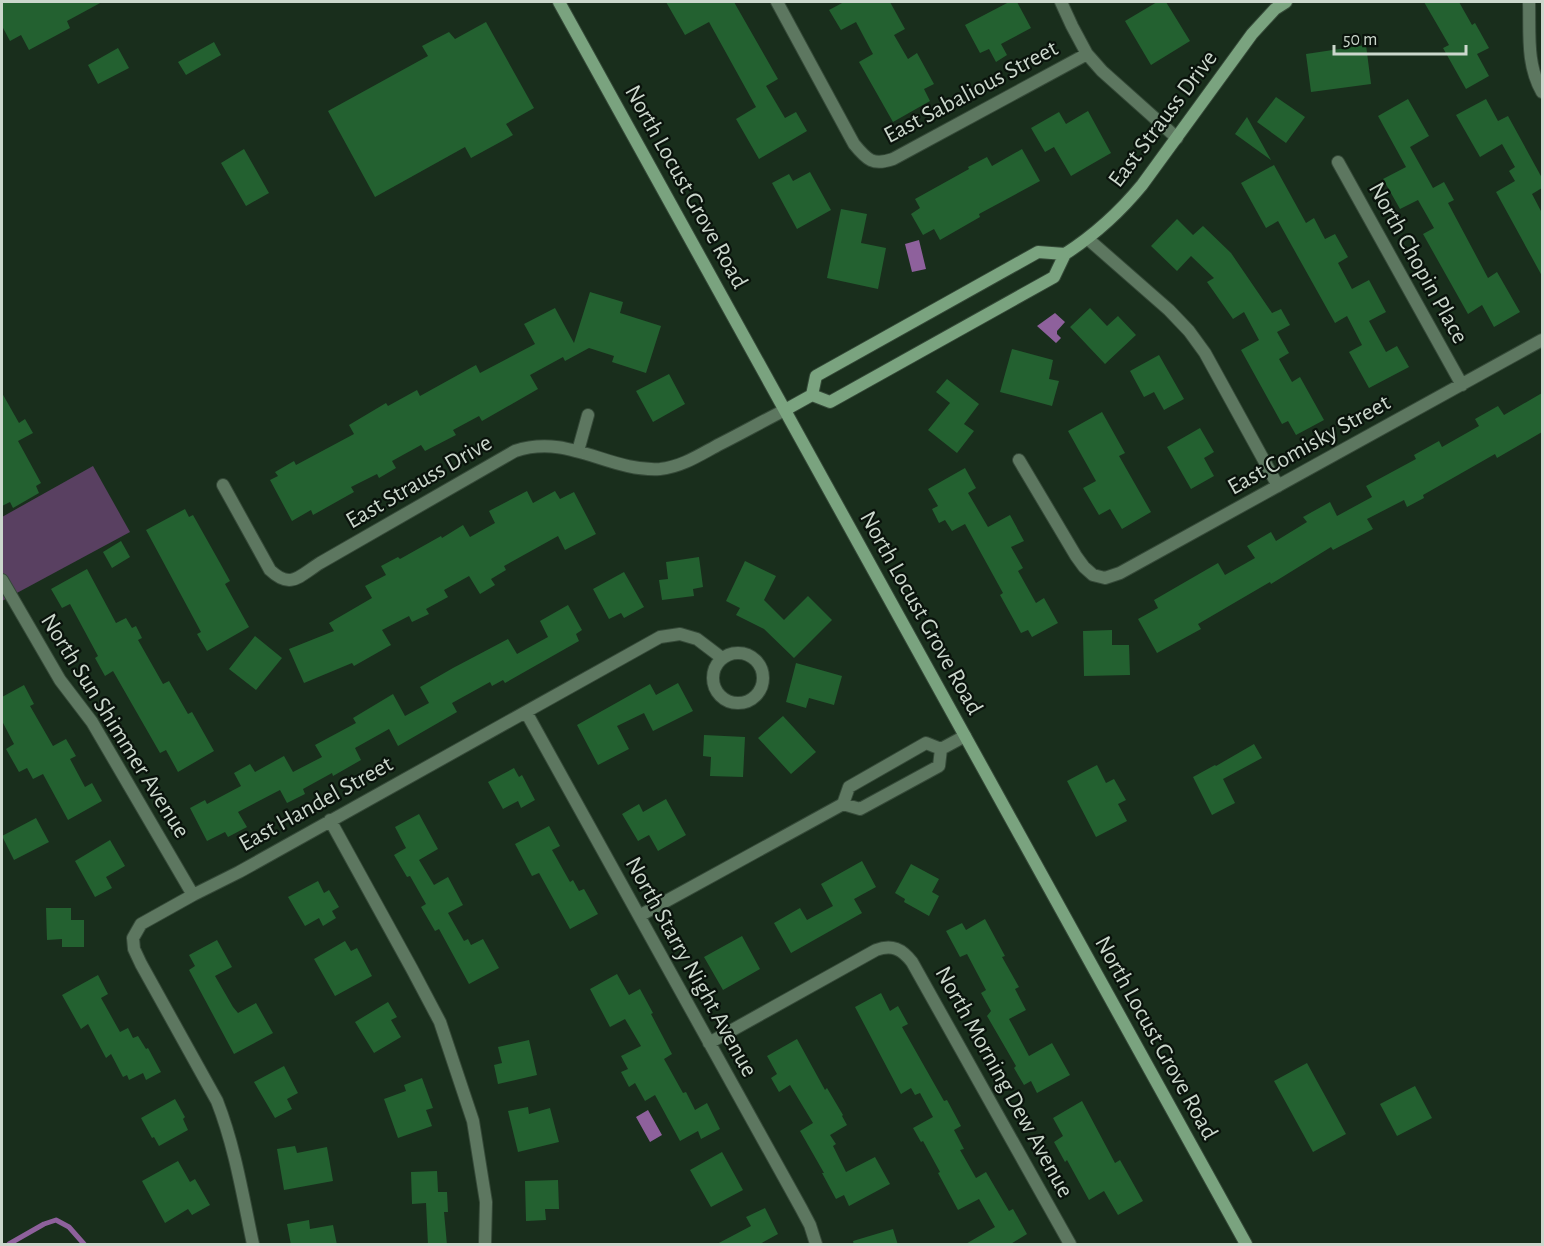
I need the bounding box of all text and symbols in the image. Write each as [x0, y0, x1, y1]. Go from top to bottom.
scale bar [1334, 18, 1466, 56]
text: 50 m [1343, 31, 1377, 49]
street label: East Sabalious Street [880, 36, 1062, 148]
street label: East Strauss Drive [1104, 46, 1222, 192]
street label: North Locust Grove Road [620, 81, 752, 293]
street label: North Chopin Place [1364, 178, 1472, 348]
street label: East Comisky Street [1224, 390, 1395, 500]
street label: East Strauss Drive [342, 431, 496, 533]
street label: North Locust Grove Road [855, 507, 987, 719]
street label: North Sun Shimmer Avenue [36, 610, 194, 842]
street label: East Handel Street [235, 752, 397, 856]
street label: North Starry Night Avenue [621, 853, 761, 1081]
street label: North Locust Grove Road [1090, 932, 1222, 1144]
street label: North Morning Dew Avenue [930, 963, 1078, 1201]

